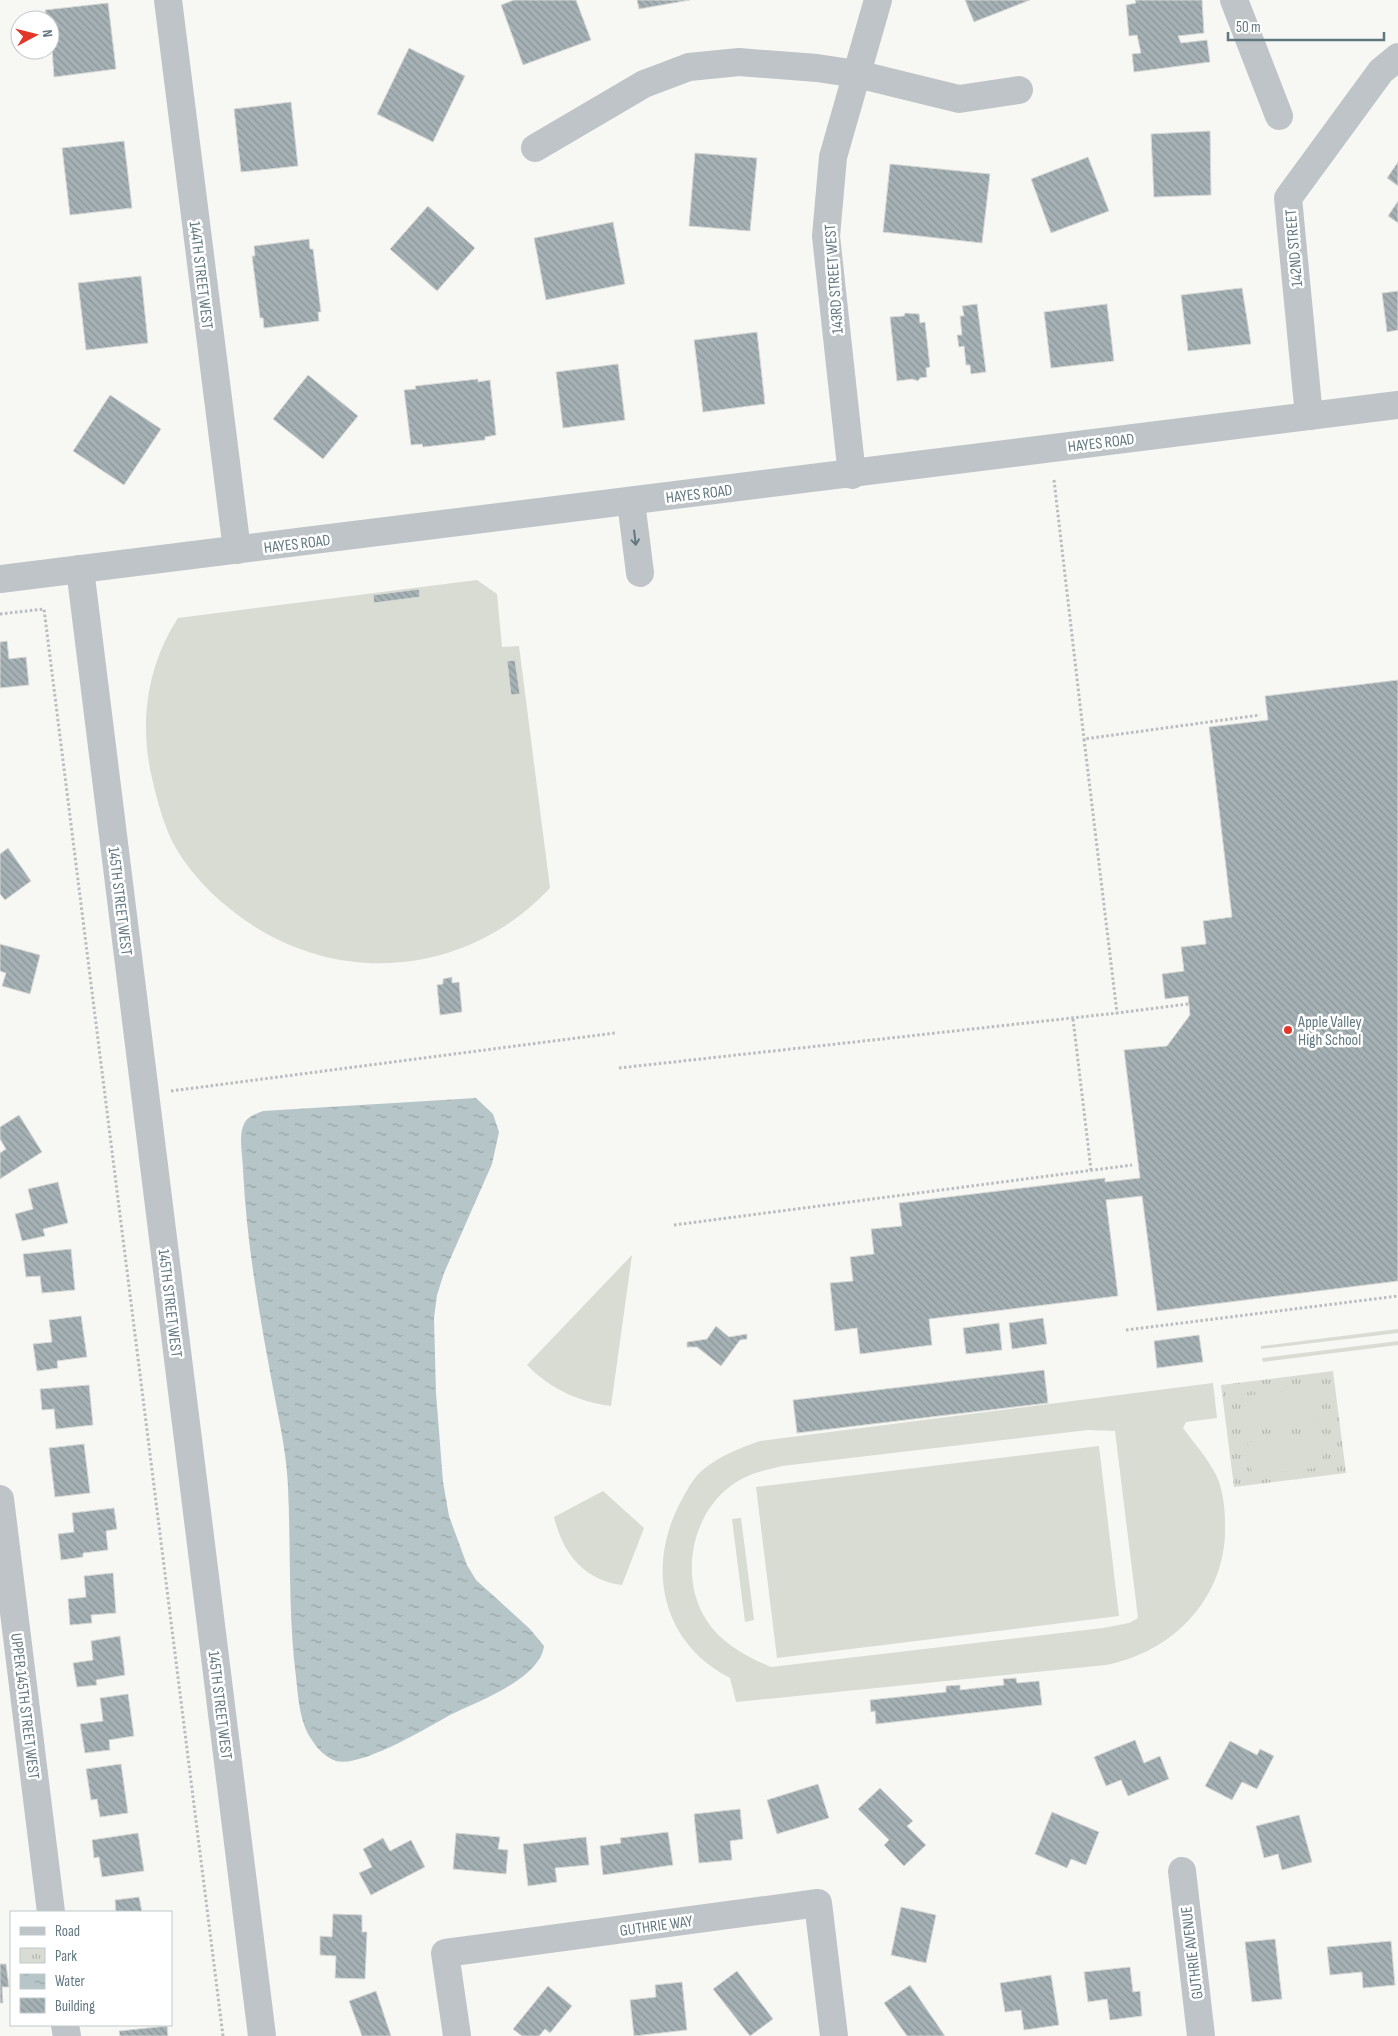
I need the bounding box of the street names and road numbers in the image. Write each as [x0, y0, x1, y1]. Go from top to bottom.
street label: 142ND STREET [1282, 208, 1307, 287]
street label: 144TH STREET WEST [184, 220, 217, 331]
street label: 143RD STREET WEST [821, 223, 848, 334]
street label: HAYES ROAD [1067, 430, 1136, 457]
street label: HAYES ROAD [665, 481, 734, 508]
street label: HAYES ROAD [263, 531, 332, 558]
street label: 145TH STREET WEST [103, 846, 136, 957]
street label: 145TH STREET WEST [153, 1248, 186, 1359]
street label: UPPER 145TH STREET WEST [6, 1632, 43, 1781]
street label: 145TH STREET WEST [203, 1650, 236, 1761]
street label: GUTHRIE AVENUE [1177, 1905, 1208, 2000]
street label: GUTHRIE WAY [619, 1912, 694, 1941]

